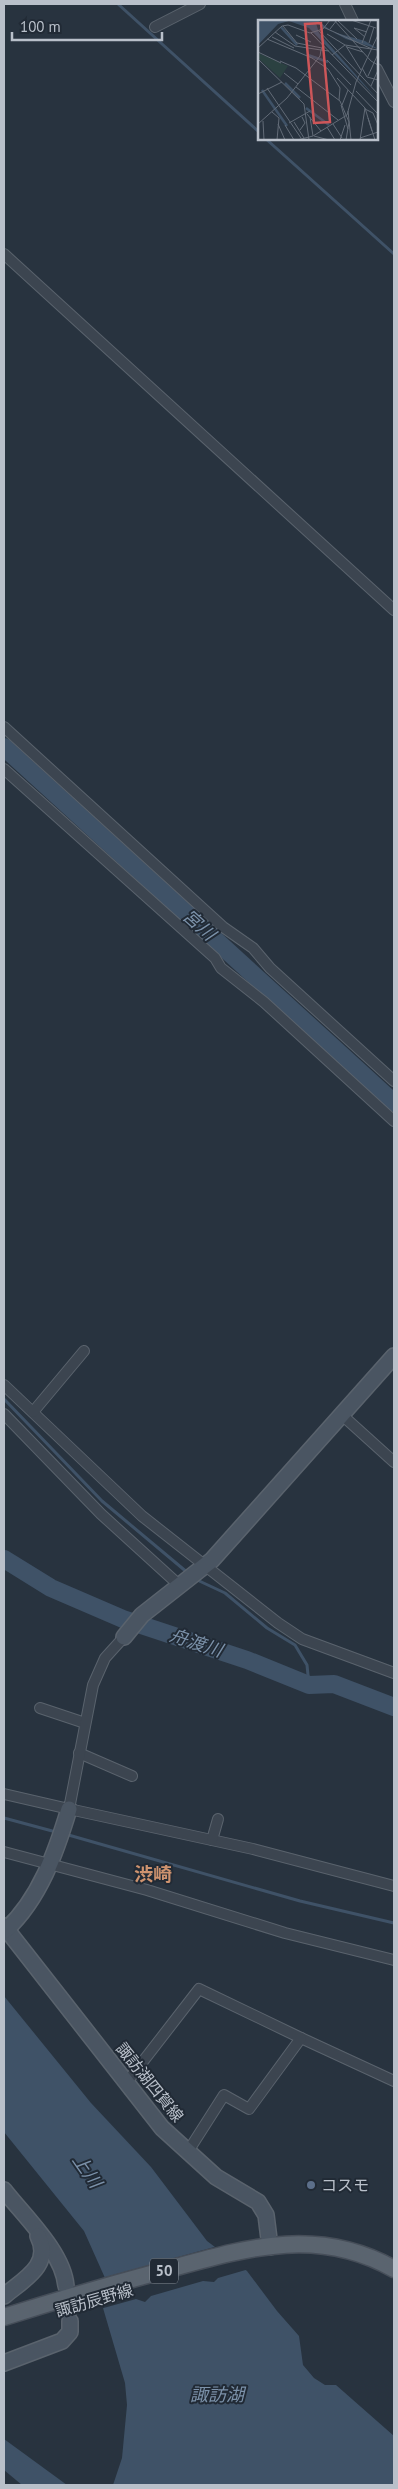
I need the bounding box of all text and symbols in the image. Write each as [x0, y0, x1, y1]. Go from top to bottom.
scale bar [12, 10, 162, 42]
text: 100 m [20, 17, 61, 36]
inset map [258, 20, 378, 140]
water label: 宮川 [178, 904, 222, 947]
water label: 舟渡川 [167, 1623, 227, 1662]
district label: 渋崎 [134, 1862, 172, 1886]
street label: 諏訪湖四賀線 [112, 2038, 188, 2126]
water label: 上川 [68, 2149, 108, 2194]
place label: コスモ [321, 2175, 369, 2195]
marker: コスモ [305, 2179, 317, 2191]
road number: 50 [150, 2258, 178, 2284]
street label: 諏訪辰野線 [53, 2279, 135, 2321]
water label: 諏訪湖 [190, 2383, 247, 2406]

